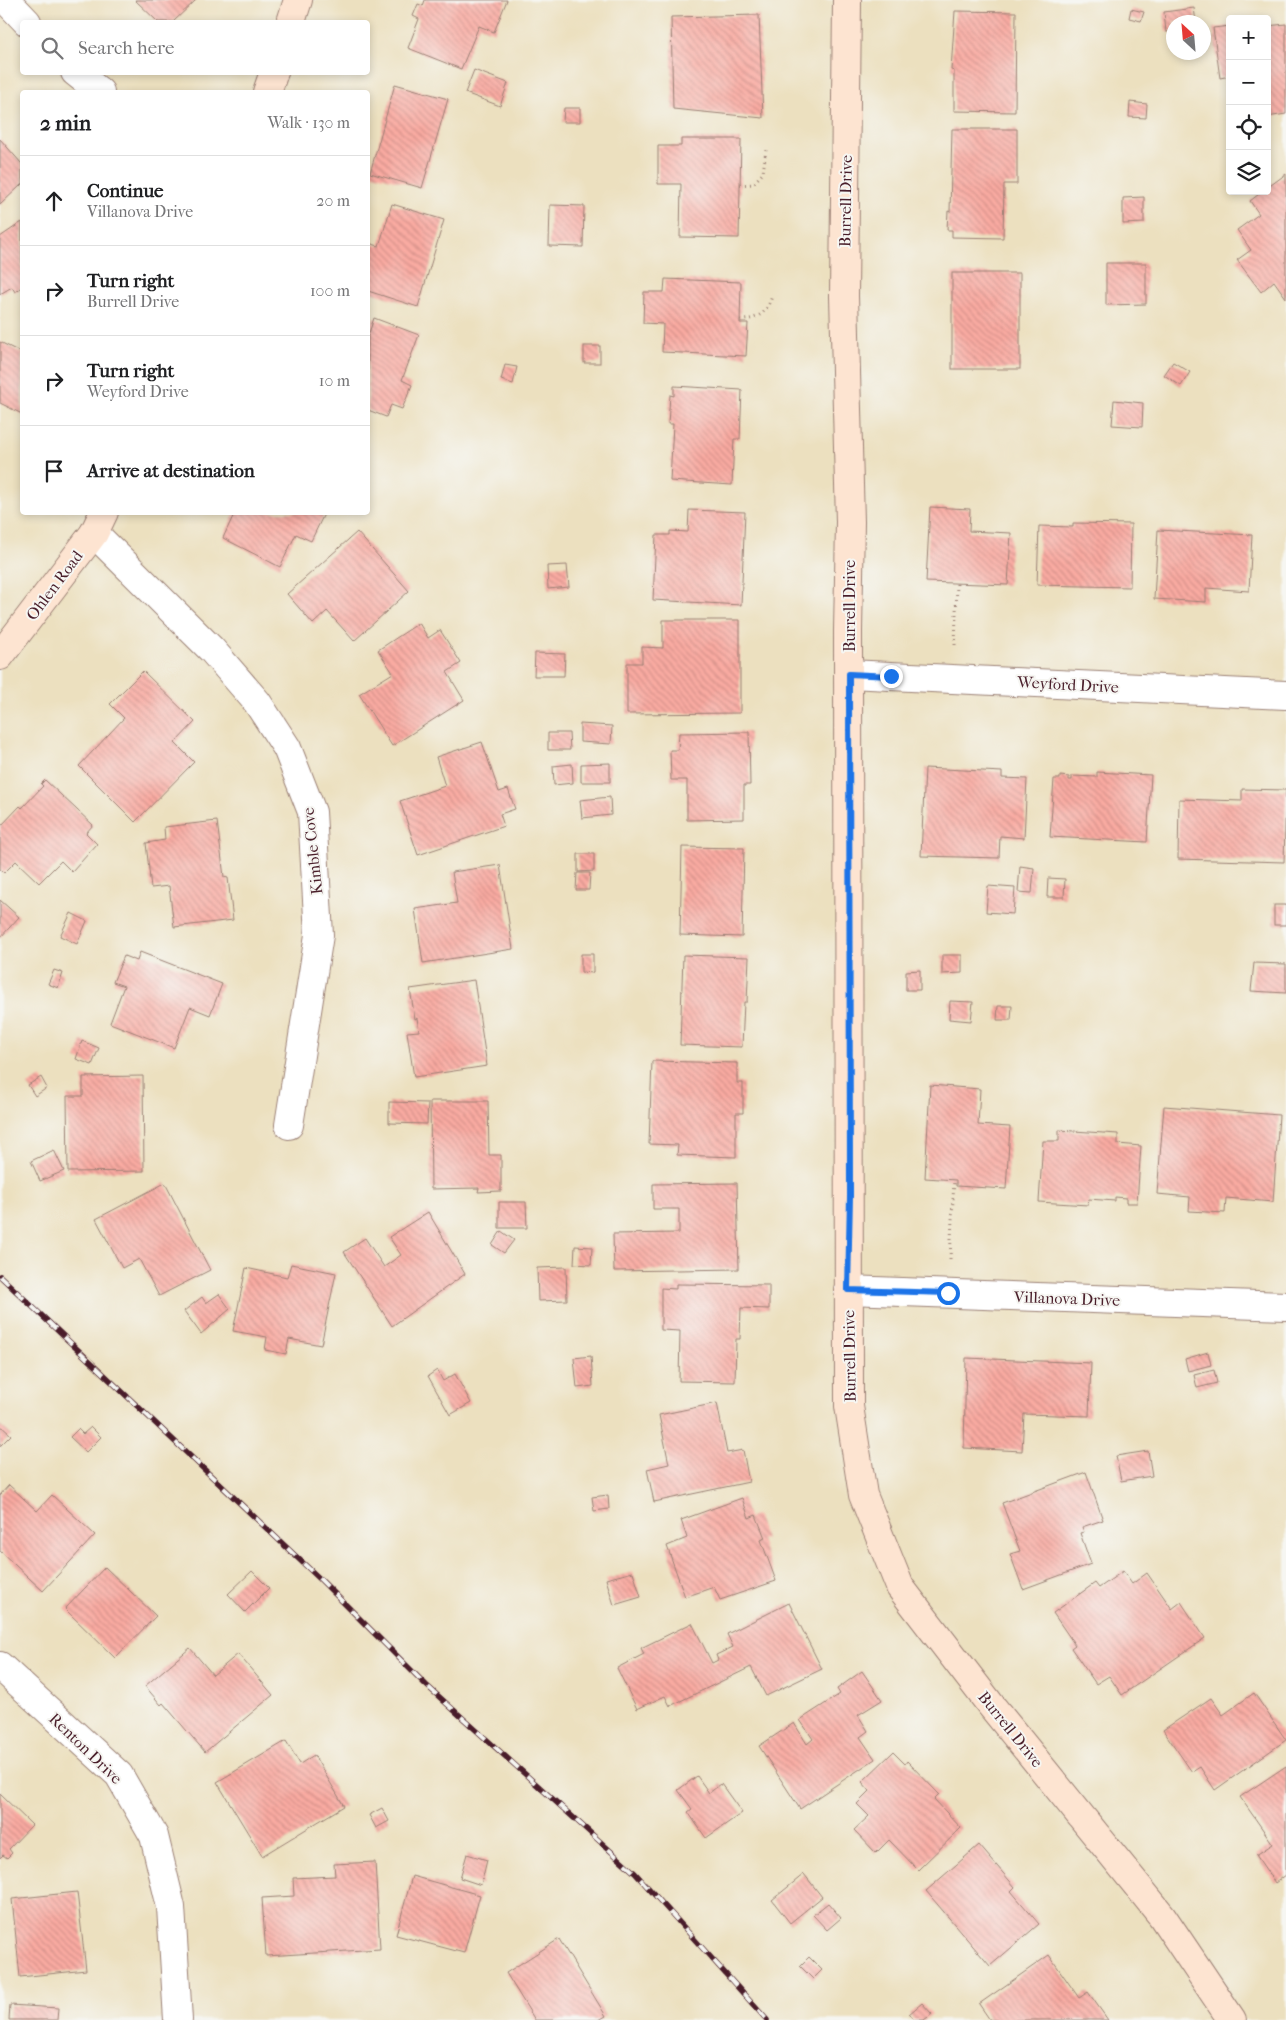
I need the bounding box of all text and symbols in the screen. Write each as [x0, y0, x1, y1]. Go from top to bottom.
north arrow [1166, 15, 1211, 60]
map controls [1226, 15, 1271, 195]
button: + [1226, 15, 1271, 60]
search box [20, 20, 370, 75]
icon: search [38, 34, 66, 62]
text: Search here [78, 37, 174, 59]
button: − [1226, 60, 1271, 105]
button: locate [1226, 105, 1271, 150]
text: 2 min [40, 111, 91, 135]
text: Walk · 130 m [267, 113, 350, 132]
button: layers [1226, 150, 1271, 195]
street label: Burrell Drive [835, 155, 856, 247]
text: Continue [87, 180, 163, 202]
icon: ahead [40, 187, 68, 215]
text: 20 m [316, 191, 350, 210]
text: Villanova Drive [87, 202, 193, 221]
text: Turn right [87, 270, 174, 292]
icon: right [40, 277, 68, 305]
text: 100 m [310, 281, 350, 300]
text: Burrell Drive [87, 292, 179, 311]
text: Turn right [87, 360, 174, 382]
icon: right [40, 367, 68, 395]
text: 10 m [319, 371, 350, 390]
text: Weyford Drive [87, 382, 189, 401]
icon: arrive [40, 457, 68, 485]
text: Arrive at destination [87, 460, 255, 482]
street label: Ohlen Road [22, 547, 87, 624]
street label: Burrell Drive [840, 560, 859, 652]
route end [880, 665, 903, 688]
street label: Weyford Drive [1016, 672, 1119, 697]
street label: Kimble Cove [298, 806, 327, 896]
route start [937, 1282, 960, 1305]
street label: Villanova Drive [1013, 1287, 1120, 1310]
street label: Burrell Drive [839, 1310, 860, 1402]
street label: Burrell Drive [974, 1688, 1047, 1771]
street label: Renton Drive [45, 1709, 126, 1788]

